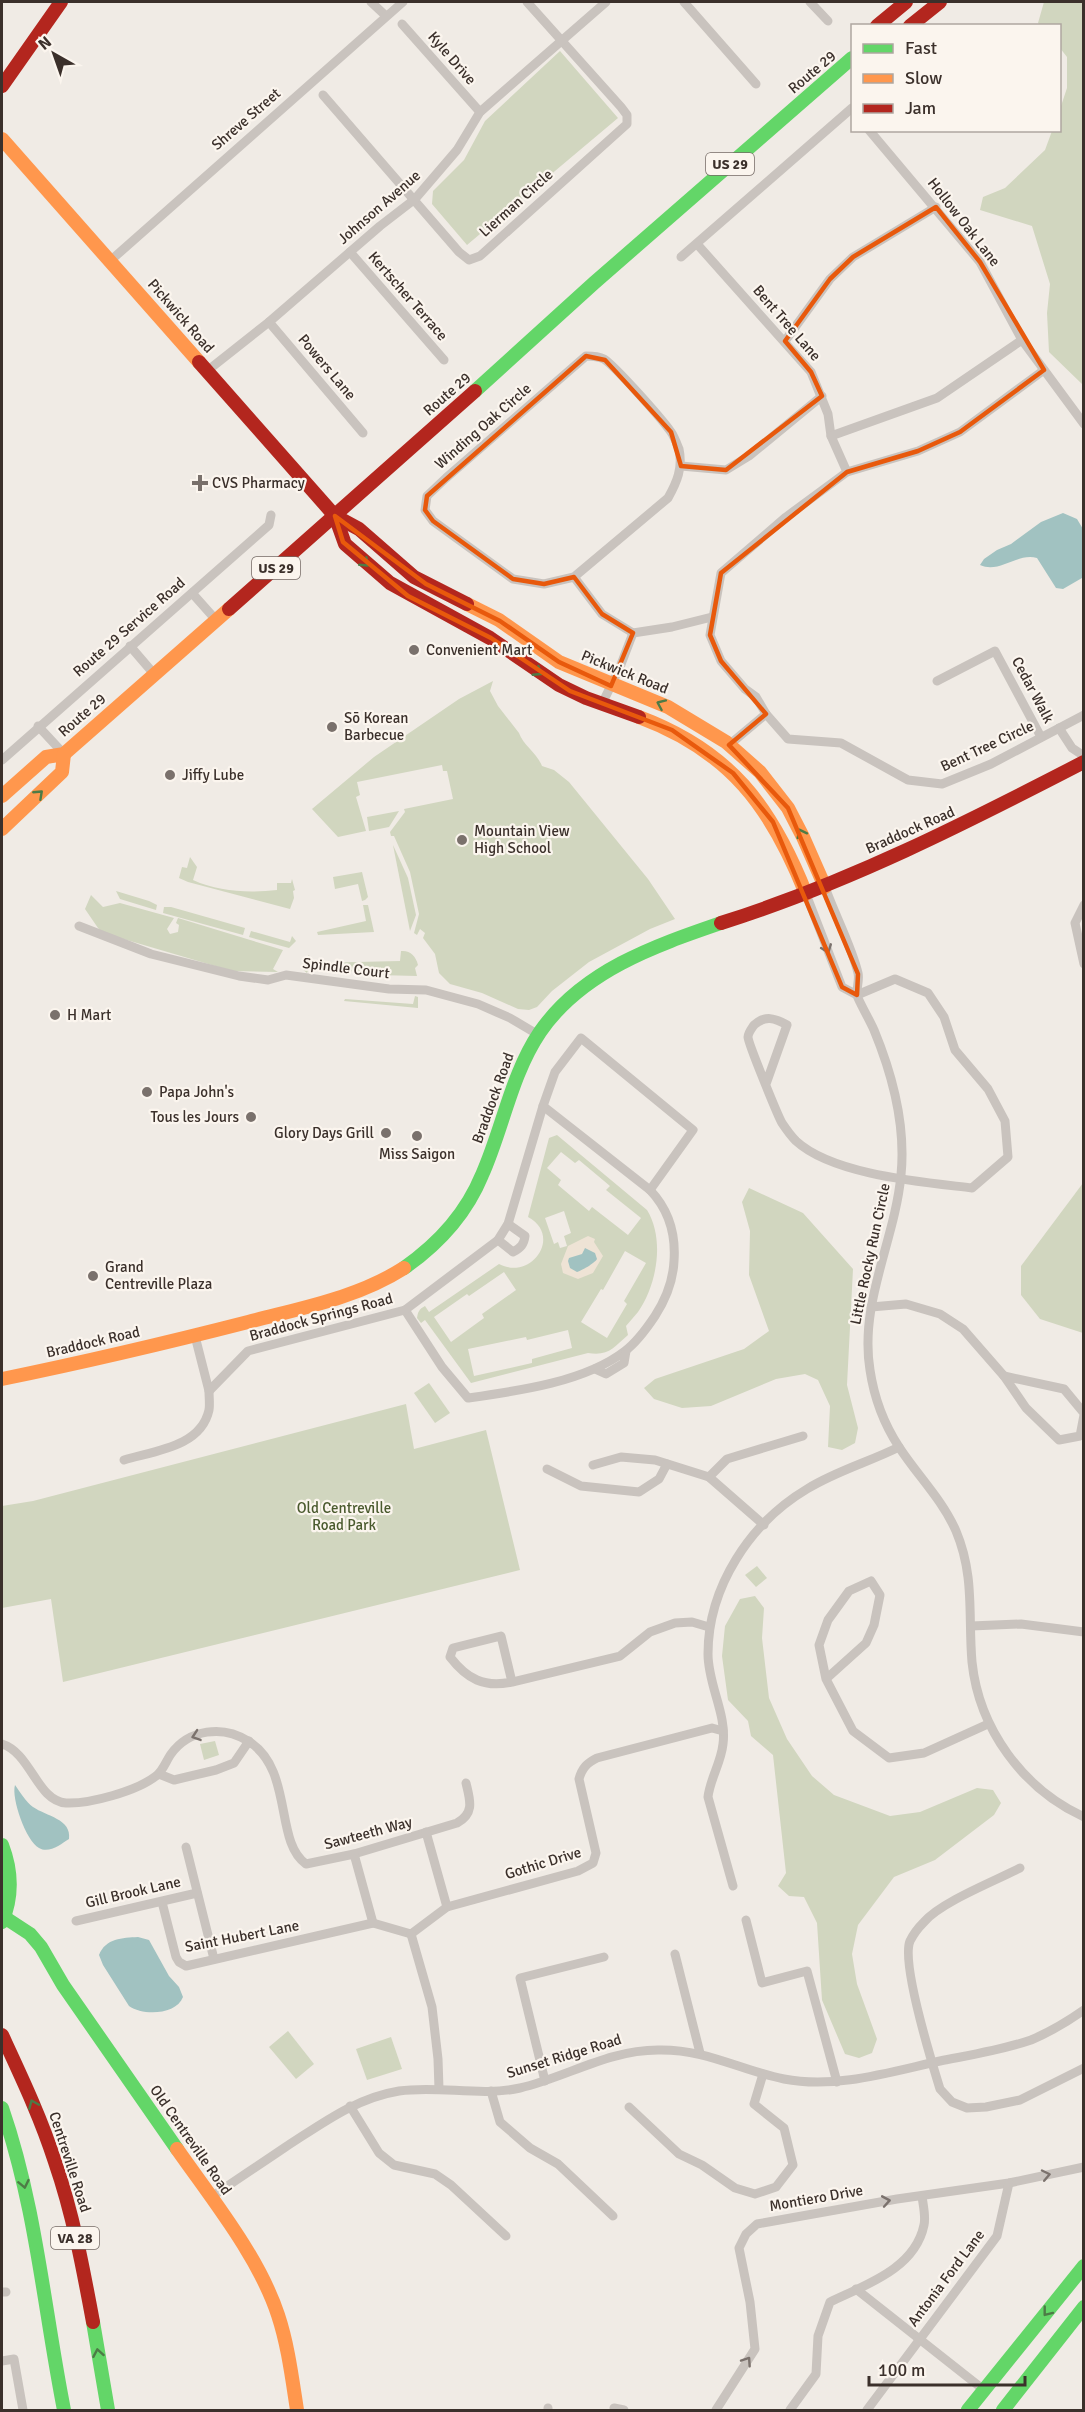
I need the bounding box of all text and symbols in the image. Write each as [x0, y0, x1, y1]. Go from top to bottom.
north arrow [24, 24, 84, 84]
legend [851, 24, 1061, 132]
street label: Kyle Drive [424, 28, 480, 88]
text: N [34, 32, 56, 55]
text: Fast [905, 37, 937, 59]
street label: Route 29 [784, 47, 840, 97]
text: Slow [905, 67, 942, 89]
street label: Shreve Street [208, 84, 284, 154]
text: Jam [905, 97, 936, 119]
road number: US 29 [706, 153, 754, 175]
street label: Lierman Circle [475, 165, 557, 241]
street label: Johnson Avenue [334, 166, 424, 248]
street label: Hollow Oak Lane [924, 174, 1004, 270]
street label: Kertscher Terrace [364, 248, 452, 344]
street label: Pickwick Road [144, 275, 218, 357]
street label: Bent Tree Lane [749, 281, 825, 365]
street label: Powers Lane [294, 330, 360, 404]
street label: Route 29 [420, 369, 474, 419]
street label: Winding Oak Circle [431, 379, 535, 473]
place label: CVS Pharmacy [212, 474, 305, 492]
marker: CVS Pharmacy [193, 476, 207, 490]
one-way arrow [358, 556, 369, 567]
road number: US 29 [252, 557, 300, 579]
street label: Route 29 Service Road [69, 573, 189, 681]
place label: Convenient Mart [426, 641, 532, 659]
marker: Convenient Mart [407, 643, 421, 657]
street label: Pickwick Road [579, 646, 671, 698]
street label: Cedar Walk [1008, 654, 1058, 727]
one-way arrow [532, 665, 543, 676]
street label: Route 29 [55, 690, 109, 740]
one-way arrow [656, 699, 667, 711]
place label: Sō Korean Barbecue [344, 709, 408, 744]
street label: Bent Tree Circle [938, 717, 1036, 775]
marker: Sō Korean Barbecue [325, 720, 339, 734]
place label: Jiffy Lube [182, 766, 244, 784]
marker: Jiffy Lube [163, 768, 177, 782]
one-way arrow [32, 790, 42, 801]
street label: Braddock Road [863, 802, 957, 858]
place label: Mountain View High School [474, 822, 570, 857]
one-way arrow [797, 829, 808, 840]
marker: Mountain View High School [455, 833, 469, 847]
one-way arrow [820, 942, 832, 953]
street label: Spindle Court [301, 954, 391, 982]
place label: H Mart [67, 1006, 111, 1024]
marker: H Mart [48, 1008, 62, 1022]
street label: Braddock Road [468, 1050, 518, 1146]
place label: Papa John's [159, 1083, 235, 1101]
marker: Papa John's [140, 1085, 154, 1099]
place label: Tous les Jours [151, 1108, 239, 1126]
marker: Tous les Jours [244, 1110, 258, 1124]
place label: Glory Days Grill [274, 1124, 374, 1142]
marker: Glory Days Grill [379, 1126, 393, 1140]
marker: Miss Saigon [410, 1129, 424, 1143]
place label: Miss Saigon [379, 1145, 455, 1163]
street label: Little Rocky Run Circle [846, 1182, 894, 1326]
place label: Grand Centreville Plaza [105, 1258, 212, 1293]
marker: Grand Centreville Plaza [86, 1269, 100, 1283]
street label: Braddock Springs Road [247, 1289, 395, 1345]
street label: Braddock Road [44, 1322, 142, 1362]
park label: Old Centreville Road Park [297, 1499, 391, 1534]
one-way arrow [191, 1728, 202, 1741]
street label: Sawteeth Way [322, 1813, 414, 1853]
street label: Gothic Drive [503, 1843, 583, 1883]
street label: Gill Brook Lane [84, 1872, 182, 1912]
street label: Saint Hubert Lane [183, 1916, 301, 1956]
street label: Sunset Ridge Road [504, 2030, 624, 2082]
street label: Old Centreville Road [146, 2082, 236, 2198]
one-way arrow [28, 2099, 40, 2110]
street label: Centreville Road [45, 2109, 95, 2215]
one-way arrow [1041, 2169, 1051, 2182]
one-way arrow [17, 2179, 30, 2189]
street label: Montiero Drive [768, 2181, 864, 2215]
one-way arrow [881, 2195, 891, 2208]
street label: Antonia Ford Lane [904, 2226, 988, 2330]
road number: VA 28 [51, 2227, 99, 2249]
one-way arrow [1044, 2305, 1055, 2316]
one-way arrow [92, 2348, 105, 2358]
scale bar [869, 2349, 1025, 2387]
one-way arrow [740, 2357, 751, 2368]
text: 100 m [878, 2359, 925, 2381]

